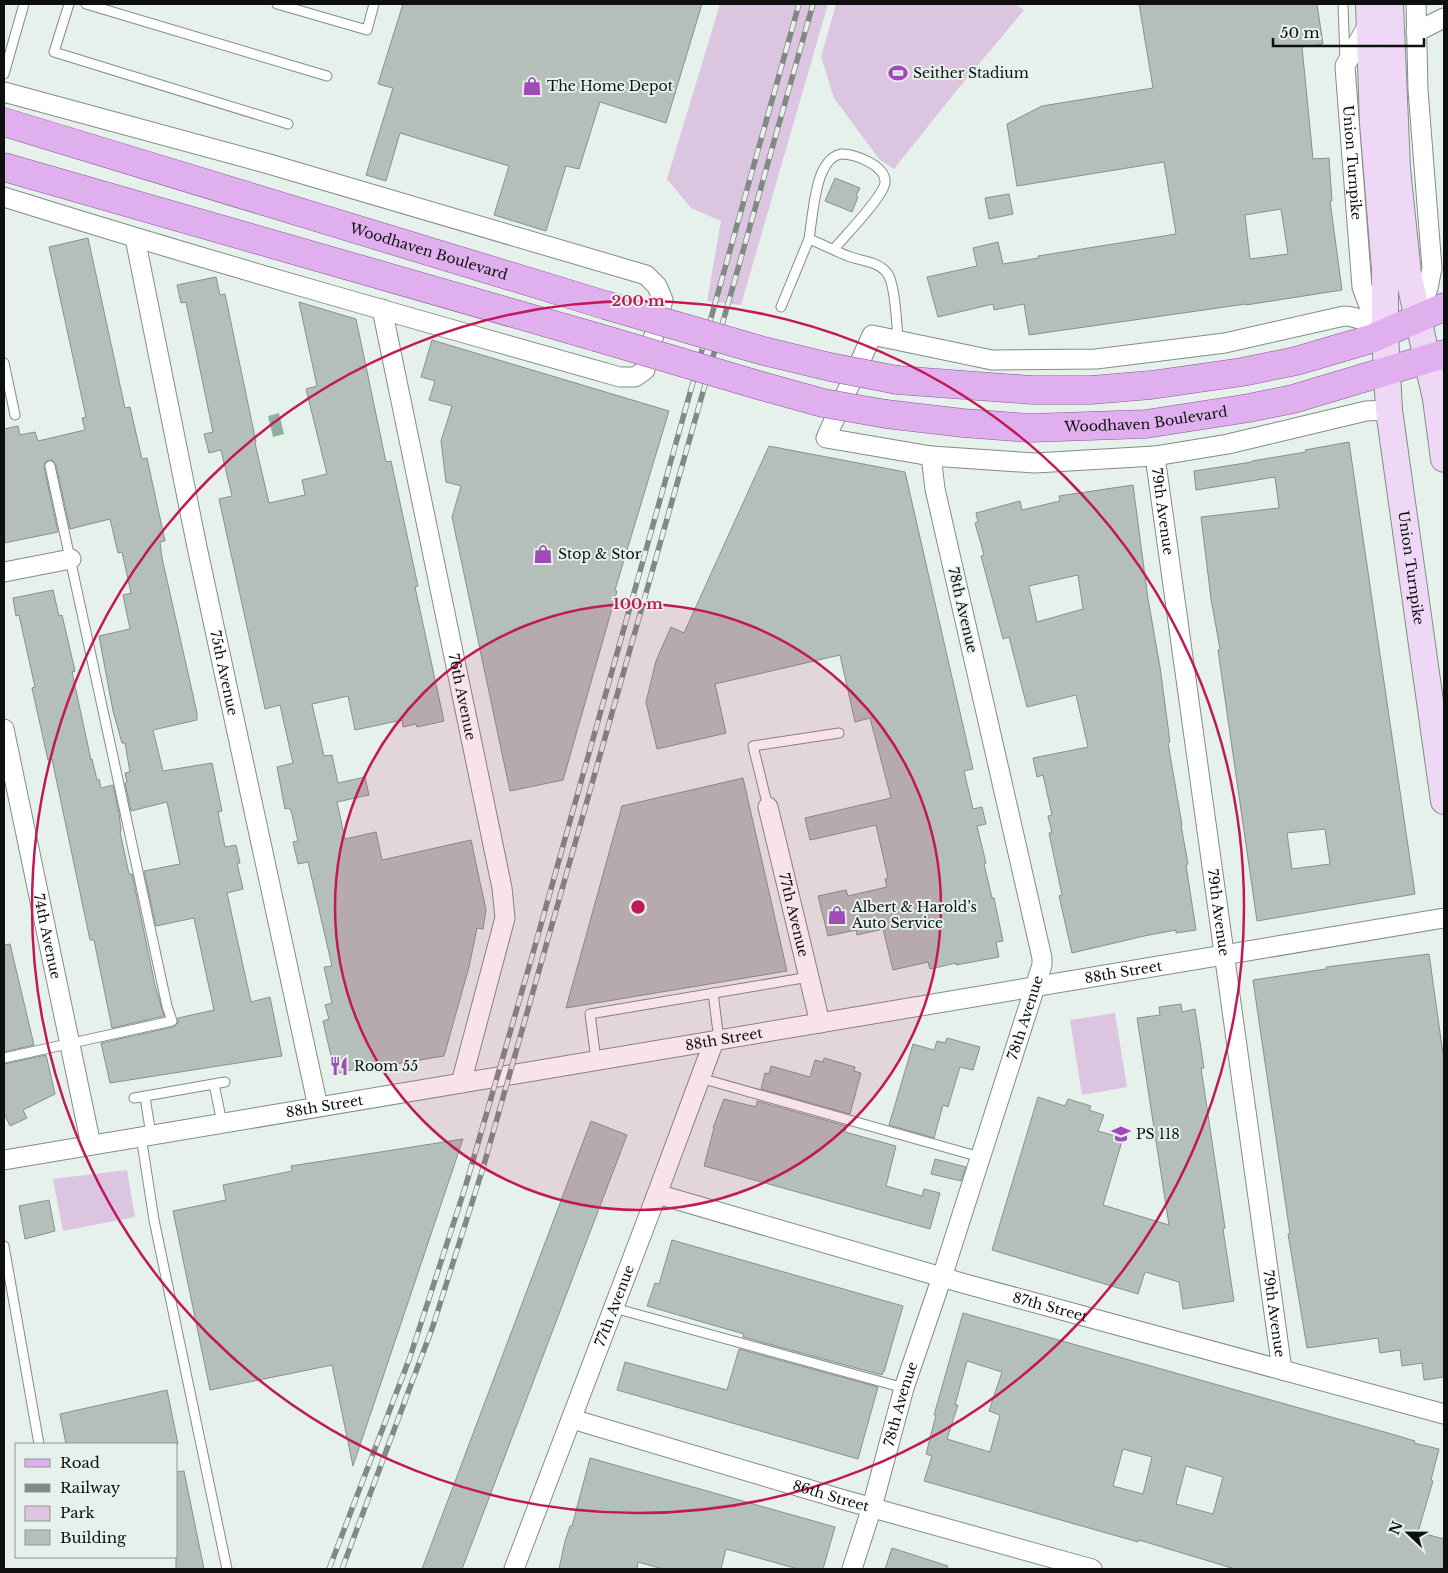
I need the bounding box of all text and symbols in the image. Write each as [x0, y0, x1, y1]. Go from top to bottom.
scale bar [1273, 15, 1424, 47]
text: 50 m [1280, 23, 1320, 42]
sports icon: Seither Stadium [887, 62, 909, 84]
place label: Seither Stadium [913, 64, 1029, 82]
shop icon: The Home Depot [521, 75, 543, 97]
place label: The Home Depot [547, 77, 674, 95]
street label: Union Turnpike [1339, 104, 1366, 221]
street label: Woodhaven Boulevard [347, 219, 510, 284]
text: 200 m [612, 291, 665, 310]
street label: Woodhaven Boulevard [1063, 402, 1229, 436]
street label: 79th Avenue [1148, 467, 1178, 556]
street label: Union Turnpike [1394, 510, 1428, 626]
shop icon: Stop & Stor [532, 543, 554, 565]
place label: Stop & Stor [558, 545, 642, 563]
street label: 78th Avenue [944, 565, 982, 655]
text: 100 m [613, 594, 663, 613]
street label: 75th Avenue [206, 629, 242, 717]
street label: 76th Avenue [445, 652, 480, 742]
street label: 79th Avenue [1203, 868, 1233, 957]
street label: 77th Avenue [775, 871, 813, 959]
street label: 74th Avenue [30, 892, 65, 981]
centre of rings [629, 898, 647, 916]
place label: Albert & Harold’s Auto Service [851, 898, 977, 932]
shop icon: Albert & Harold’s Auto Service [826, 904, 848, 926]
street label: 88th Street [1083, 956, 1164, 987]
street label: 78th Avenue [1003, 973, 1047, 1062]
street label: 88th Street [684, 1024, 765, 1054]
restaurant icon: Room 55 [328, 1055, 350, 1077]
place label: Room 55 [354, 1057, 418, 1075]
street label: 88th Street [285, 1091, 365, 1121]
school or university icon: PS 118 [1110, 1123, 1132, 1145]
place label: PS 118 [1136, 1125, 1180, 1143]
street label: 77th Avenue [591, 1262, 638, 1349]
street label: 79th Avenue [1259, 1269, 1289, 1358]
street label: 87th Street [1011, 1288, 1090, 1326]
street label: 78th Avenue [880, 1359, 921, 1448]
legend [15, 1443, 178, 1558]
text: Road [60, 1453, 100, 1472]
street label: 86th Street [791, 1476, 872, 1516]
text: Railway [60, 1478, 121, 1497]
text: Park [60, 1503, 96, 1522]
north arrow [1383, 1508, 1433, 1558]
text: N [1385, 1519, 1407, 1538]
text: Building [60, 1528, 127, 1547]

